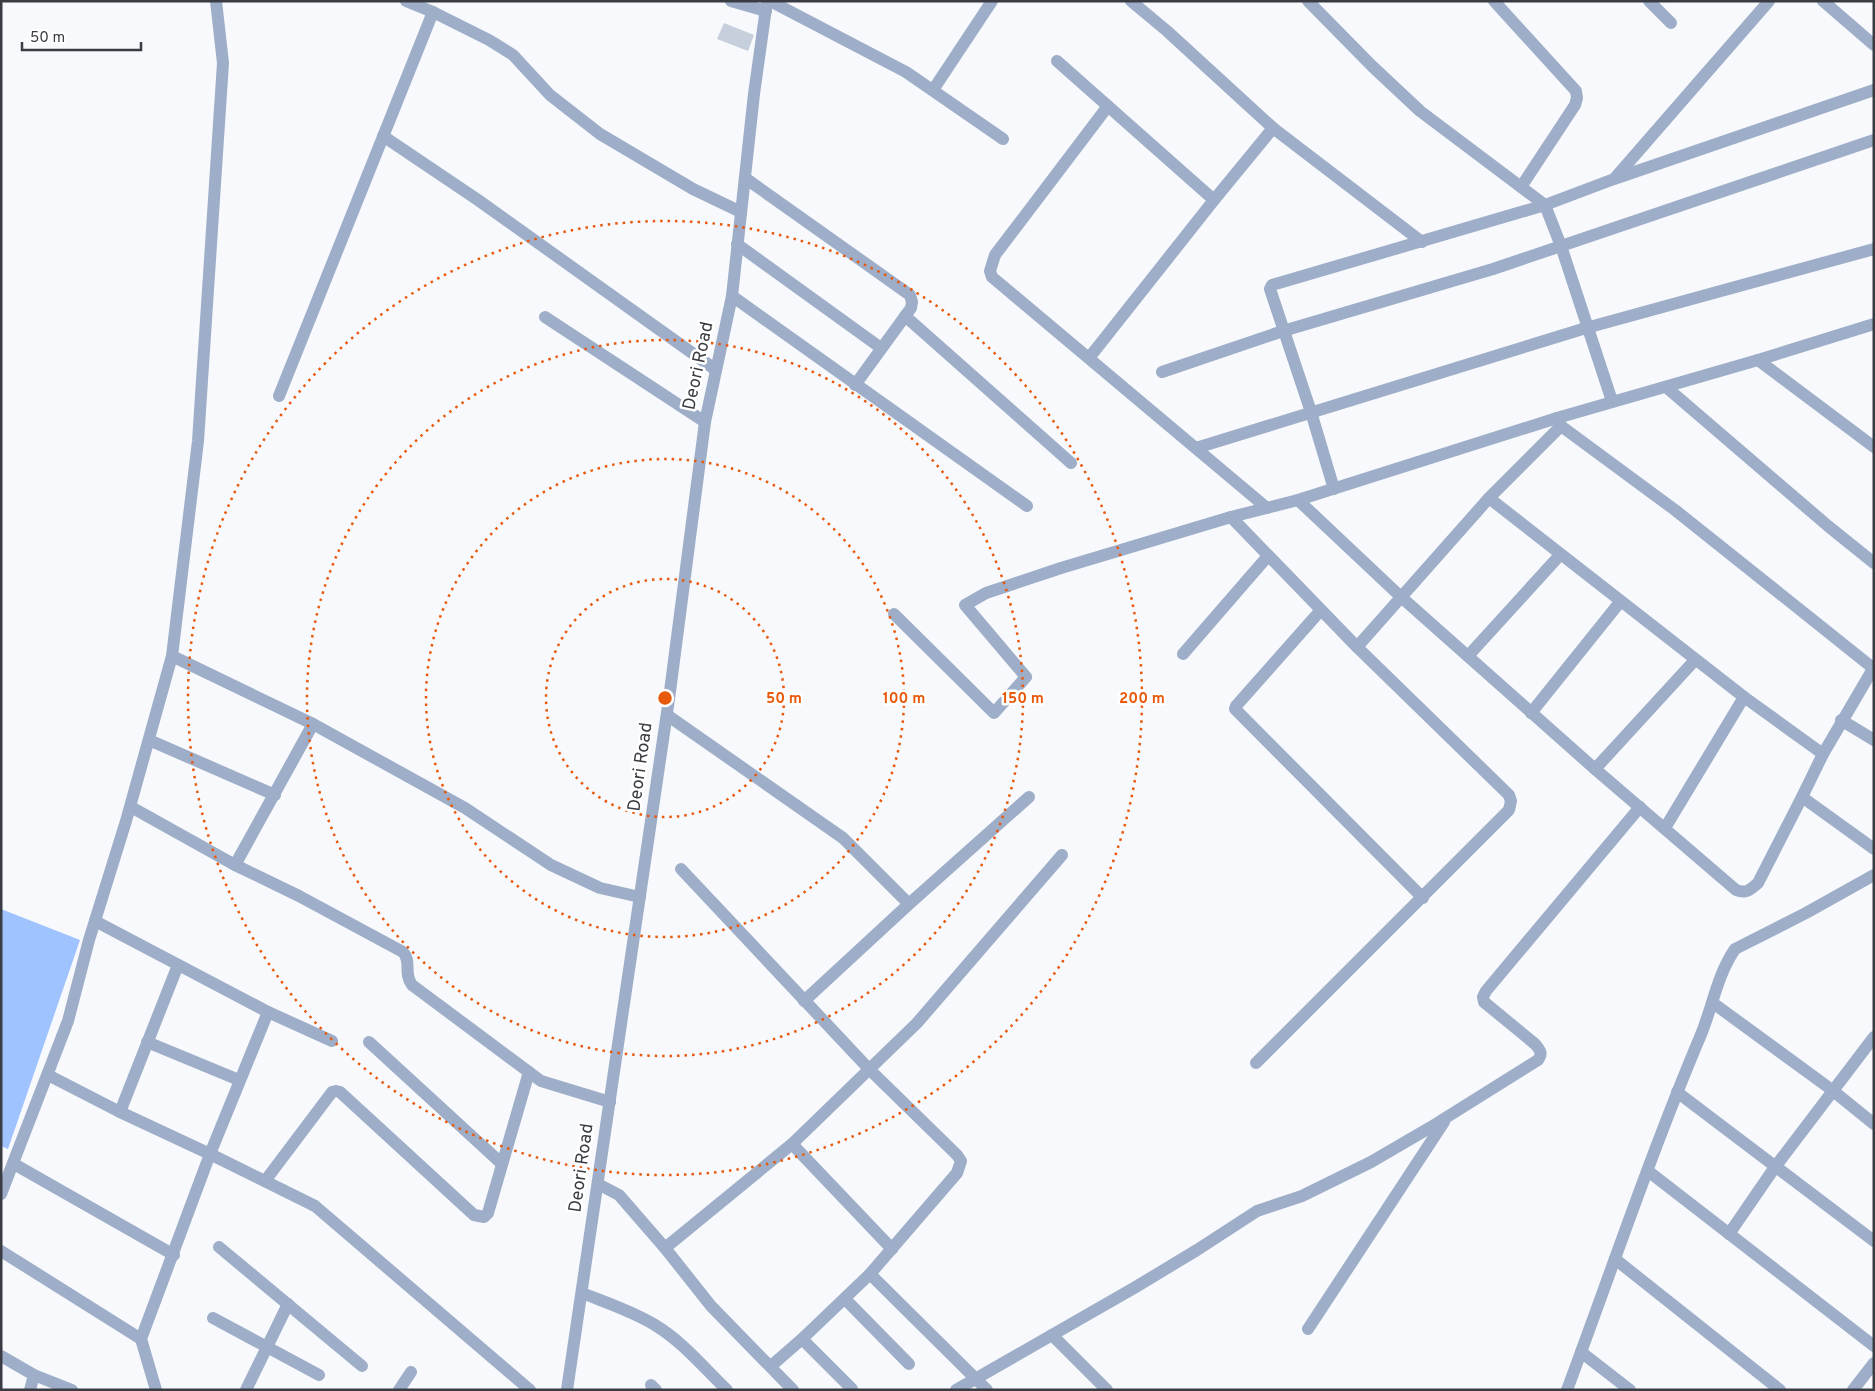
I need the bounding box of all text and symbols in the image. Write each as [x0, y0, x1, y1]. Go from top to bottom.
scale bar [22, 20, 141, 52]
text: 50 m [30, 29, 65, 48]
street label: Deori Road [678, 320, 720, 412]
centre of rings [656, 689, 674, 707]
text: 50 m [766, 690, 802, 709]
text: 100 m [883, 690, 925, 709]
text: 150 m [1002, 690, 1044, 709]
text: 200 m [1119, 690, 1165, 709]
street label: Deori Road [623, 721, 659, 813]
street label: Deori Road [564, 1122, 600, 1214]

